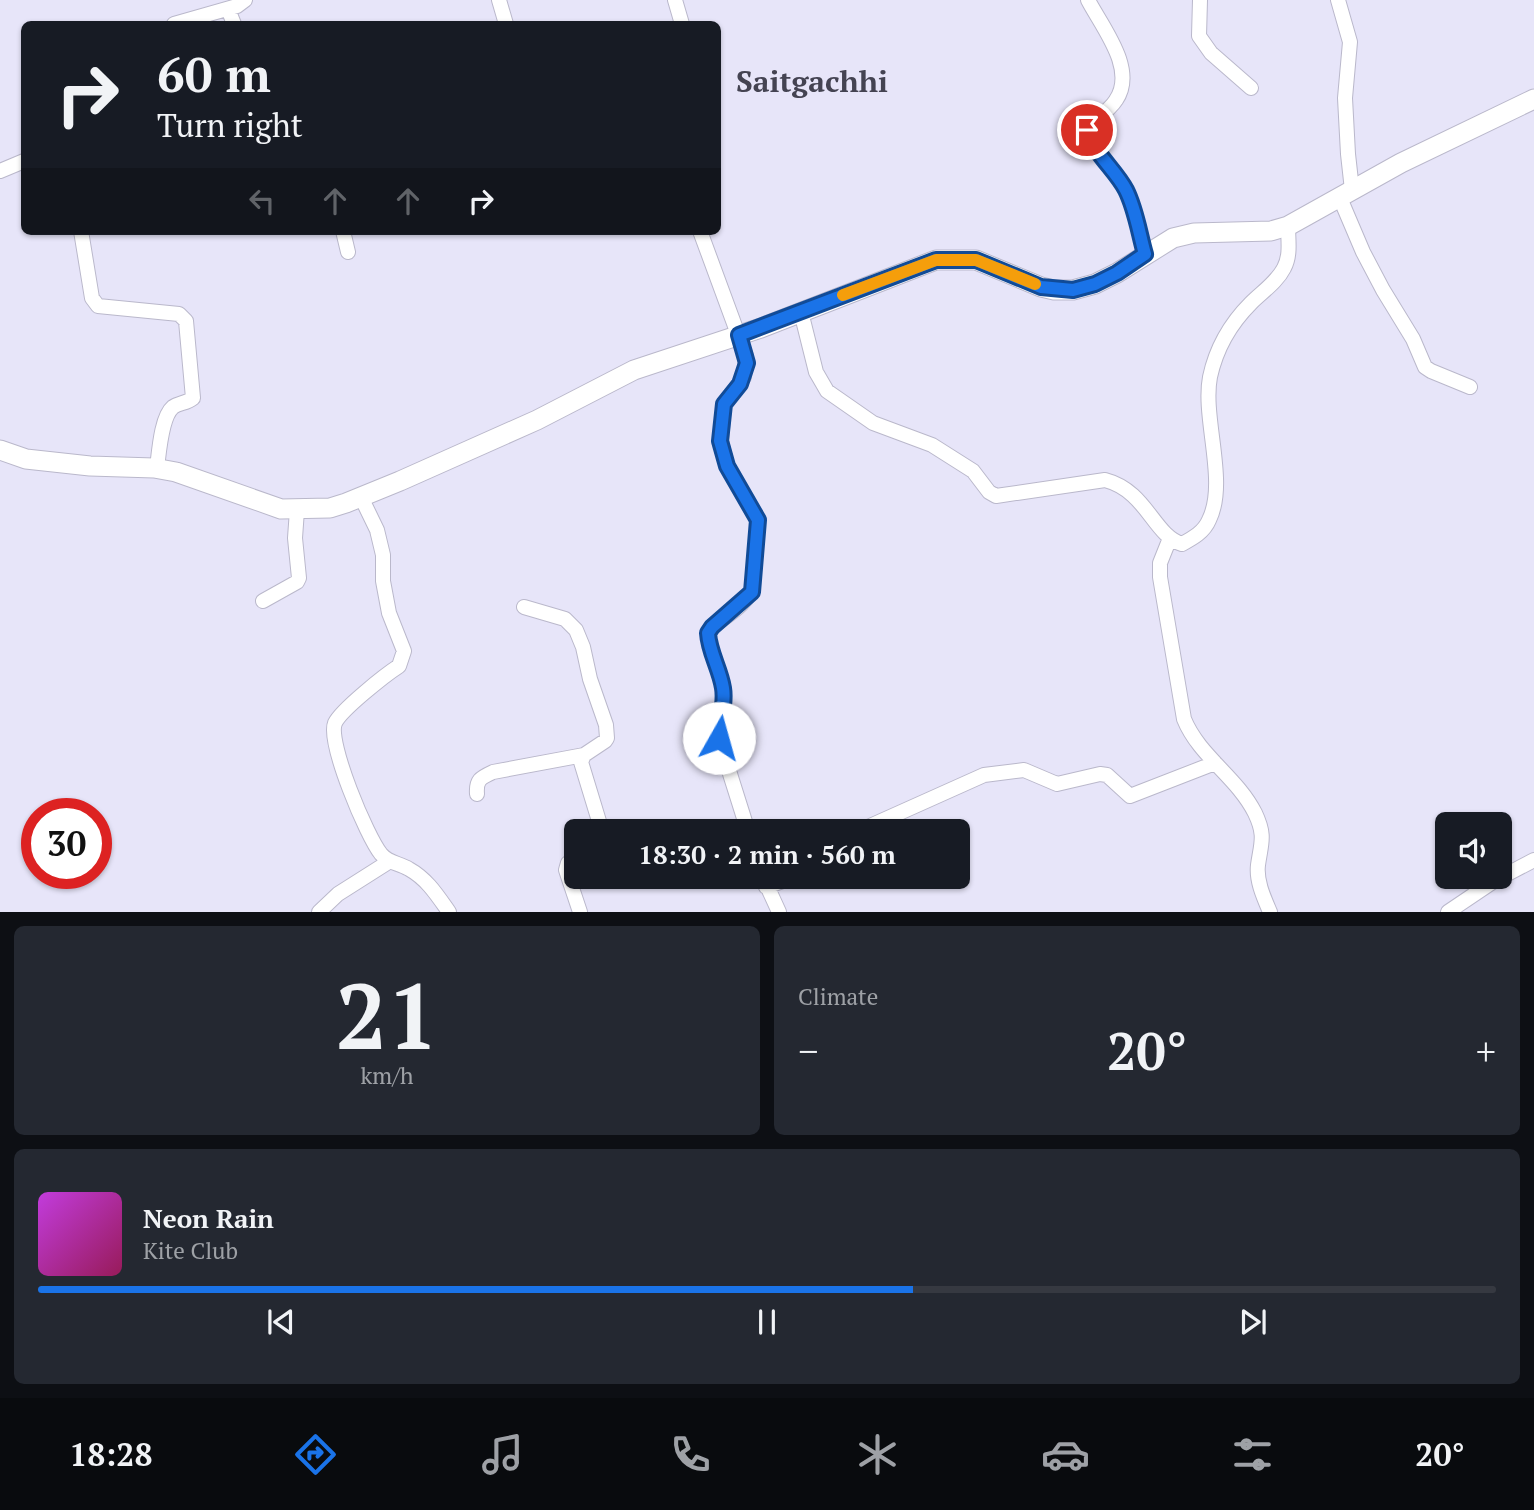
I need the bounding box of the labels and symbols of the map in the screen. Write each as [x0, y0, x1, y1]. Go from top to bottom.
district label: Saitgachhi [736, 61, 888, 101]
pin [1057, 100, 1117, 160]
position arrow [682, 701, 756, 775]
speed limit sign: 30 [21, 798, 112, 889]

